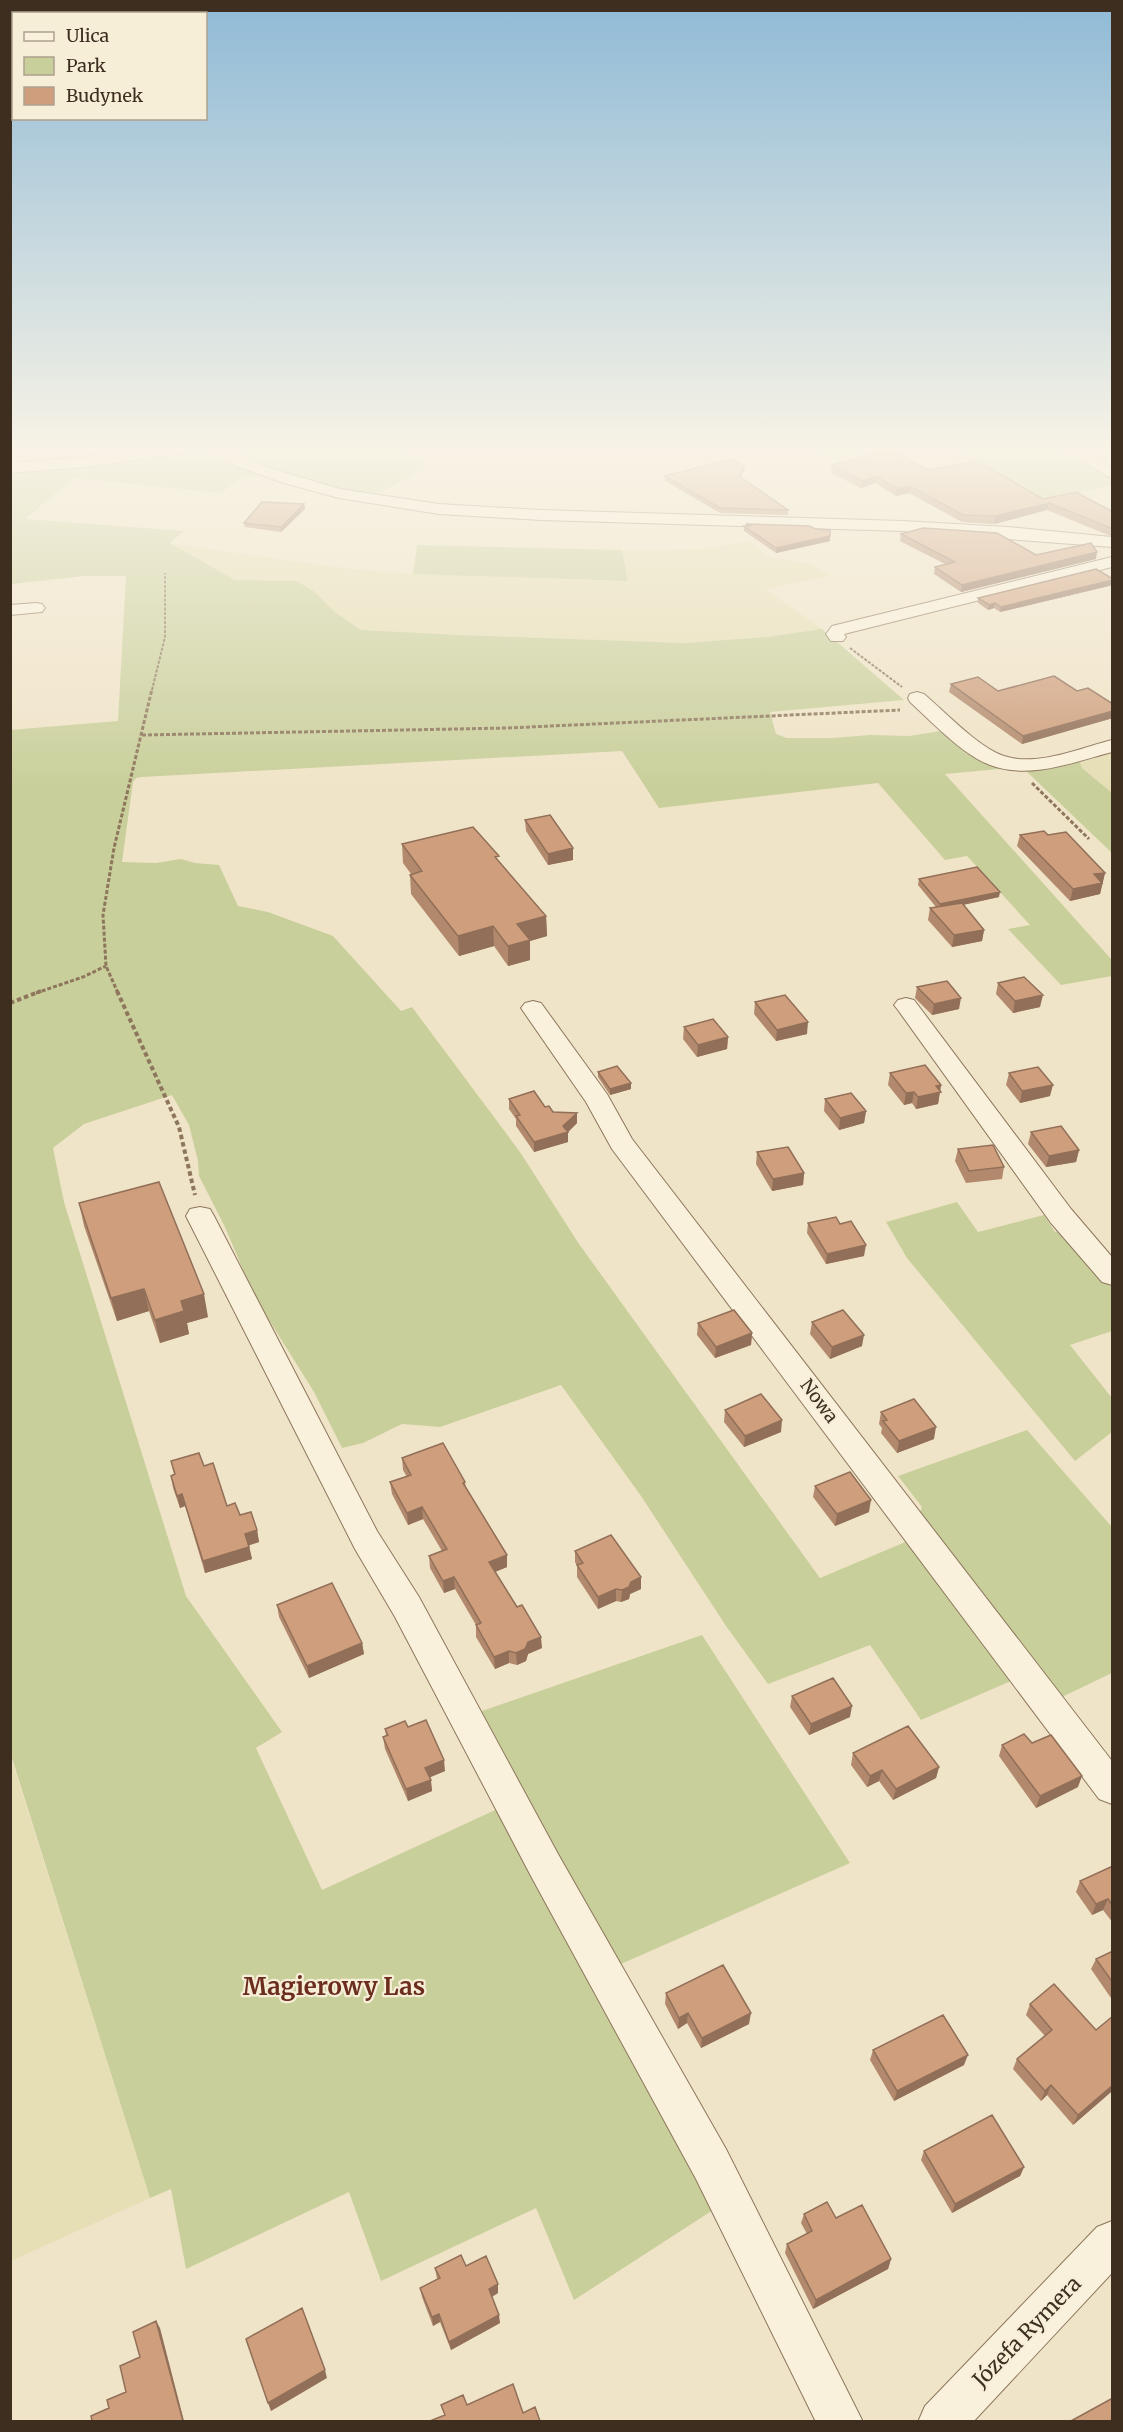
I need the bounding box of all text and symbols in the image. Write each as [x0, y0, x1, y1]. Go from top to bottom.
legend [12, 12, 207, 120]
text: Ulica [66, 24, 110, 47]
text: Park [66, 54, 107, 77]
text: Budynek [66, 84, 144, 107]
street label: Nowa [795, 1374, 844, 1427]
district label: Magierowy Las [243, 1971, 425, 2002]
street label: Józefa Rymera [966, 2270, 1087, 2394]

